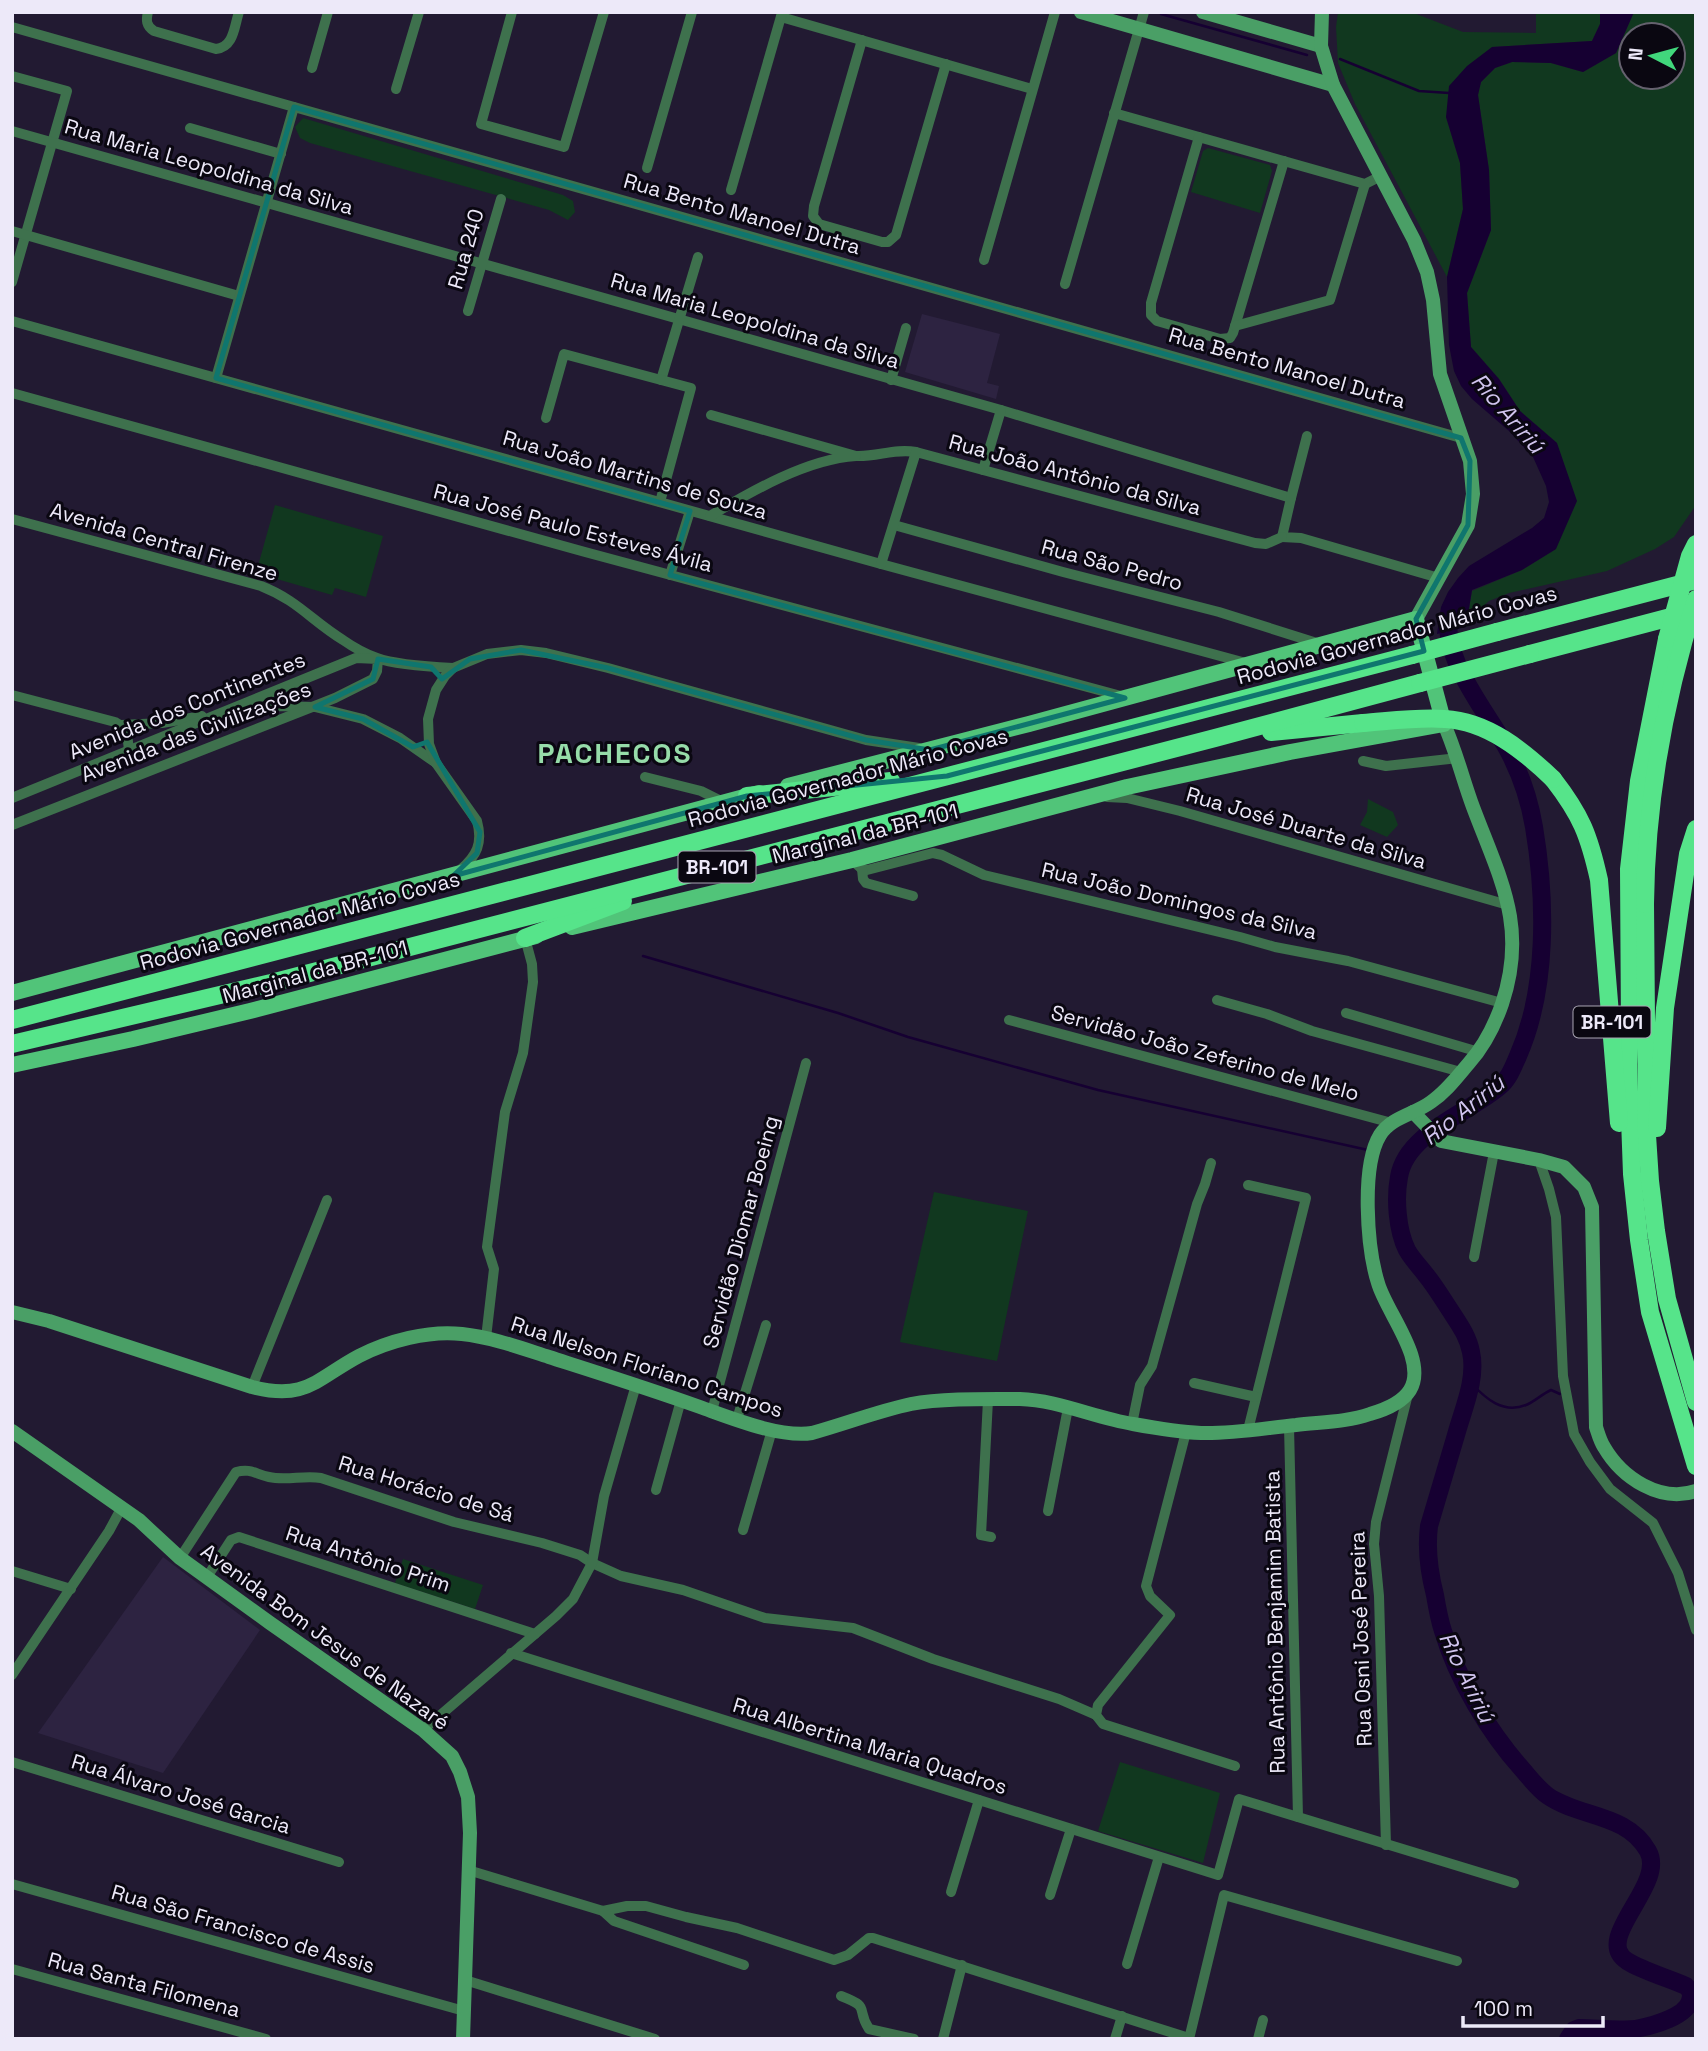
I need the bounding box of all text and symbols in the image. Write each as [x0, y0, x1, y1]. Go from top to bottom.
north arrow [1617, 21, 1687, 91]
text: N [1622, 47, 1649, 62]
street label: Rua Maria Leopoldina da Silva [62, 112, 357, 221]
street label: Rua Bento Manoel Dutra [621, 167, 864, 260]
street label: Rua 240 [441, 206, 490, 292]
street label: Rua Maria Leopoldina da Silva [608, 266, 903, 375]
street label: Rua Bento Manoel Dutra [1166, 321, 1409, 414]
water label: Rio Aririú [1465, 366, 1552, 460]
street label: Rua João Martins de Souza [500, 424, 771, 525]
street label: Rua João Antônio da Silva [946, 428, 1204, 521]
street label: Rua José Paulo Esteves Ávila [431, 477, 716, 578]
street label: Avenida Central Firenze [47, 496, 281, 587]
street label: Rua São Pedro [1038, 533, 1186, 596]
street label: Rodovia Governador Mário Covas [1234, 579, 1560, 690]
street label: Avenida dos Continentes [65, 646, 309, 765]
street label: Avenida das Civilizações [77, 675, 315, 788]
street label: Rodovia Governador Mário Covas [685, 722, 1011, 833]
district label: PACHECOS [538, 735, 692, 771]
street label: Rua José Duarte da Silva [1183, 780, 1429, 875]
street label: Marginal da BR-101 [769, 797, 961, 870]
road number: BR-101 [678, 852, 756, 882]
street label: Rua João Domingos da Silva [1039, 856, 1319, 945]
street label: Rodovia Governador Mário Covas [137, 865, 463, 976]
street label: Marginal da BR-101 [219, 934, 410, 1009]
street label: Servidão João Zeferino de Melo [1048, 998, 1362, 1107]
road number: BR-101 [1574, 1006, 1650, 1038]
water label: Rio Aririú [1415, 1068, 1511, 1152]
street label: Servidão Diomar Boeing [696, 1113, 785, 1351]
street label: Rua Nelson Floriano Campos [508, 1310, 787, 1423]
street label: Rua Horácio de Sá [335, 1449, 517, 1528]
street label: Rua Antônio Benjamim Batista [1258, 1470, 1291, 1774]
street label: Rua Antônio Prim [282, 1519, 454, 1598]
street label: Rua Osni José Pereira [1343, 1531, 1378, 1747]
street label: Avenida Bom Jesus de Nazaré [196, 1537, 455, 1736]
water label: Rio Aririú [1432, 1627, 1502, 1728]
street label: Rua Albertina Maria Quadros [730, 1691, 1010, 1800]
street label: Rua Álvaro José Garcia [68, 1747, 294, 1840]
street label: Rua São Francisco de Assis [108, 1878, 378, 1979]
street label: Rua Santa Filomena [45, 1946, 243, 2023]
scale bar [1463, 1984, 1603, 2028]
text: 100 m [1474, 1995, 1533, 2022]

